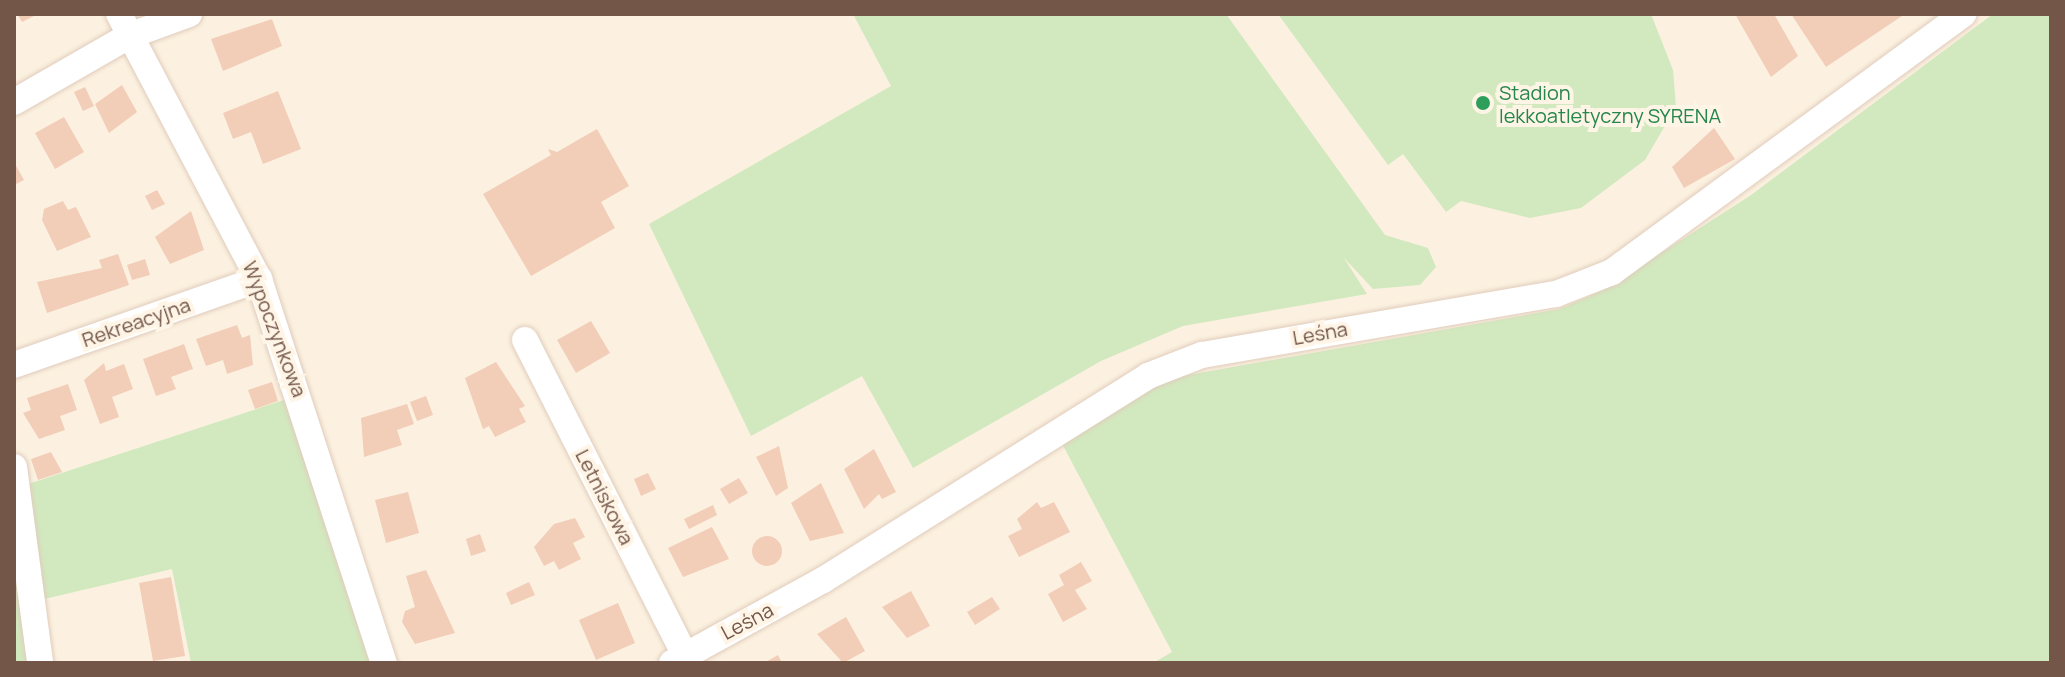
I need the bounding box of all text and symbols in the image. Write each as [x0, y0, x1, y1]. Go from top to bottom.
place label: Stadion lekkoatletyczny SYRENA [1499, 80, 1721, 127]
marker: Stadion lekkoatletyczny SYRENA [1474, 94, 1492, 112]
street label: Wypoczynkowa [238, 258, 312, 400]
street label: Rekreacyjna [79, 292, 193, 352]
street label: Leśna [1291, 316, 1349, 350]
street label: Letniskowa [571, 445, 639, 549]
street label: Leśna [717, 597, 777, 645]

